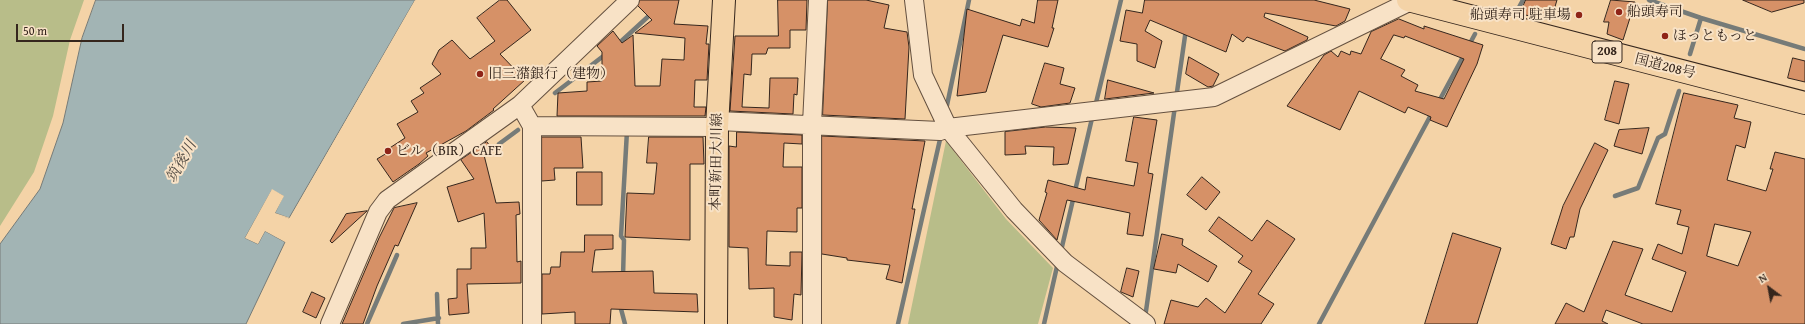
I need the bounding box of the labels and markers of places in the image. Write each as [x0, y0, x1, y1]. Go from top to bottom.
place label: 船頭寿司 [1627, 4, 1683, 20]
place label: 船頭寿司 駐車場 [1470, 7, 1571, 23]
marker: 船頭寿司 [1614, 7, 1624, 17]
marker: 船頭寿司 駐車場 [1574, 10, 1584, 20]
place label: ほっともっと [1673, 28, 1757, 44]
marker: ほっともっと [1660, 31, 1670, 41]
place label: 旧三潴銀行（建物） [488, 66, 614, 82]
marker: 旧三潴銀行（建物） [475, 69, 485, 79]
place label: ビル（BIR）CAFE [396, 143, 502, 159]
marker: ビル（BIR）CAFE [383, 146, 393, 156]

